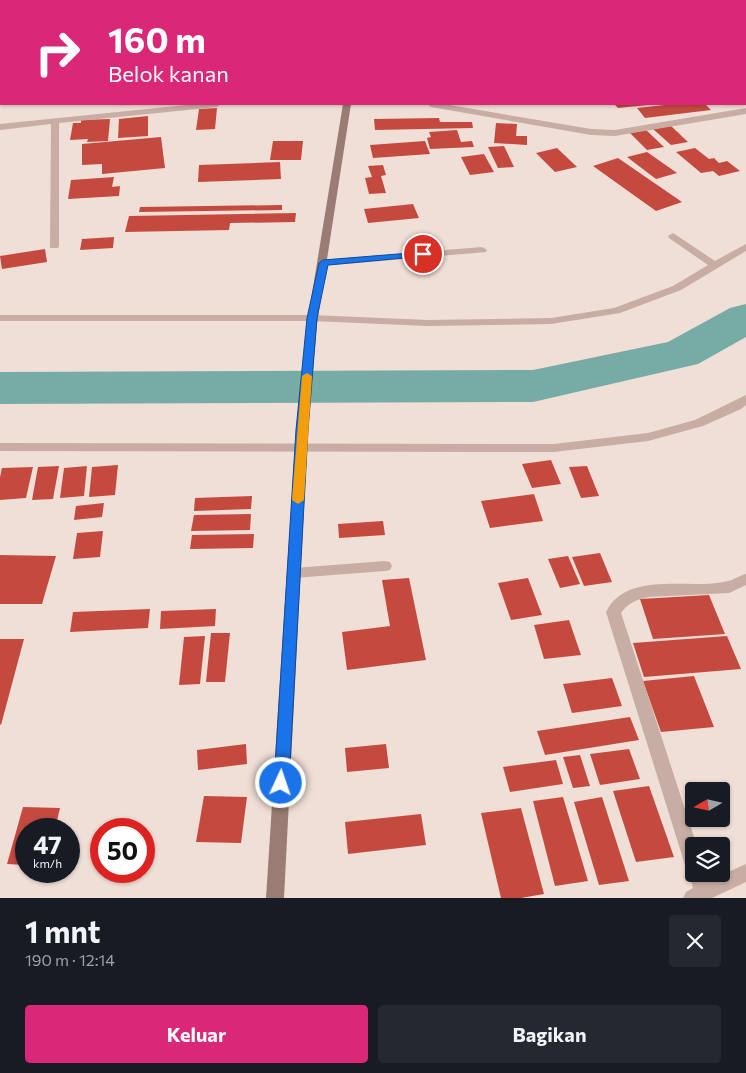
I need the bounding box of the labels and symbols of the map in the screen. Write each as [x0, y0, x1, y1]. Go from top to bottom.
pin [402, 233, 444, 275]
position arrow [254, 756, 306, 808]
north arrow [685, 782, 730, 828]
speed limit sign: 50 [90, 818, 155, 883]

